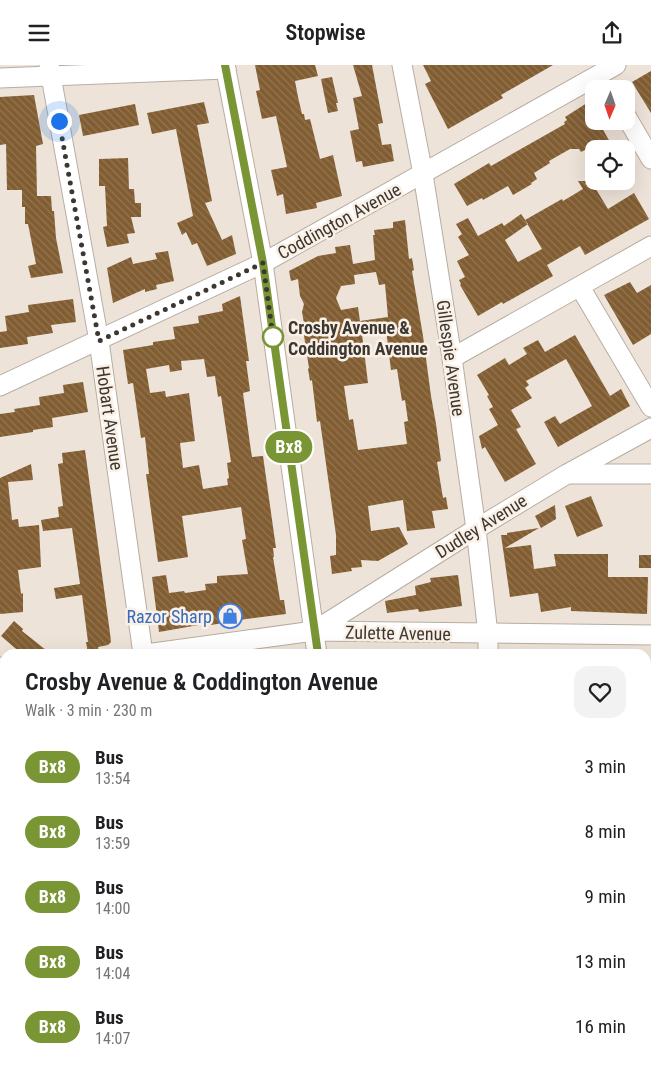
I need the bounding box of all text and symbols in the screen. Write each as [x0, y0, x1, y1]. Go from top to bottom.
icon: menu [25, 19, 53, 47]
icon: share [598, 19, 626, 47]
text: Stopwise [286, 20, 365, 45]
north arrow [585, 80, 635, 130]
map controls [585, 80, 635, 190]
your location [47, 109, 72, 134]
button: locate [585, 140, 635, 190]
street label: Coddington Avenue [274, 178, 404, 264]
street label: Gillespie Avenue [432, 299, 470, 417]
place label: Crosby Avenue & Coddington Avenue [288, 317, 428, 359]
marker: Crosby Avenue & Coddington Avenue [262, 326, 284, 348]
street label: Hobart Avenue [92, 365, 128, 471]
line badge: Bx8 [260, 431, 318, 463]
text: Bx8 [275, 436, 303, 457]
street label: Dudley Avenue [431, 490, 531, 562]
shop icon: Razor Sharp [217, 603, 243, 629]
place label: Razor Sharp [126, 606, 212, 627]
street label: Zulette Avenue [345, 622, 451, 644]
button: heart [574, 666, 626, 718]
text: Crosby Avenue & Coddington Avenue [25, 668, 378, 696]
text: Walk · 3 min · 230 m [25, 701, 152, 720]
text: Bus [95, 746, 124, 769]
text: 3 min [584, 755, 626, 778]
text: Bx8 [39, 756, 66, 777]
text: 13:54 [95, 769, 130, 788]
text: Bus [95, 811, 124, 834]
text: 8 min [584, 820, 626, 843]
text: Bx8 [39, 821, 66, 842]
text: 13:59 [95, 834, 130, 853]
text: Bus [95, 876, 124, 899]
text: 9 min [584, 885, 626, 908]
text: Bx8 [39, 886, 66, 907]
text: 14:00 [95, 899, 130, 918]
text: Bus [95, 941, 124, 964]
text: 13 min [575, 950, 626, 973]
text: Bx8 [39, 951, 66, 972]
text: 14:04 [95, 964, 130, 983]
text: Bus [95, 1006, 124, 1029]
text: 16 min [575, 1015, 626, 1038]
text: Bx8 [39, 1016, 66, 1037]
text: 14:07 [95, 1029, 130, 1048]

